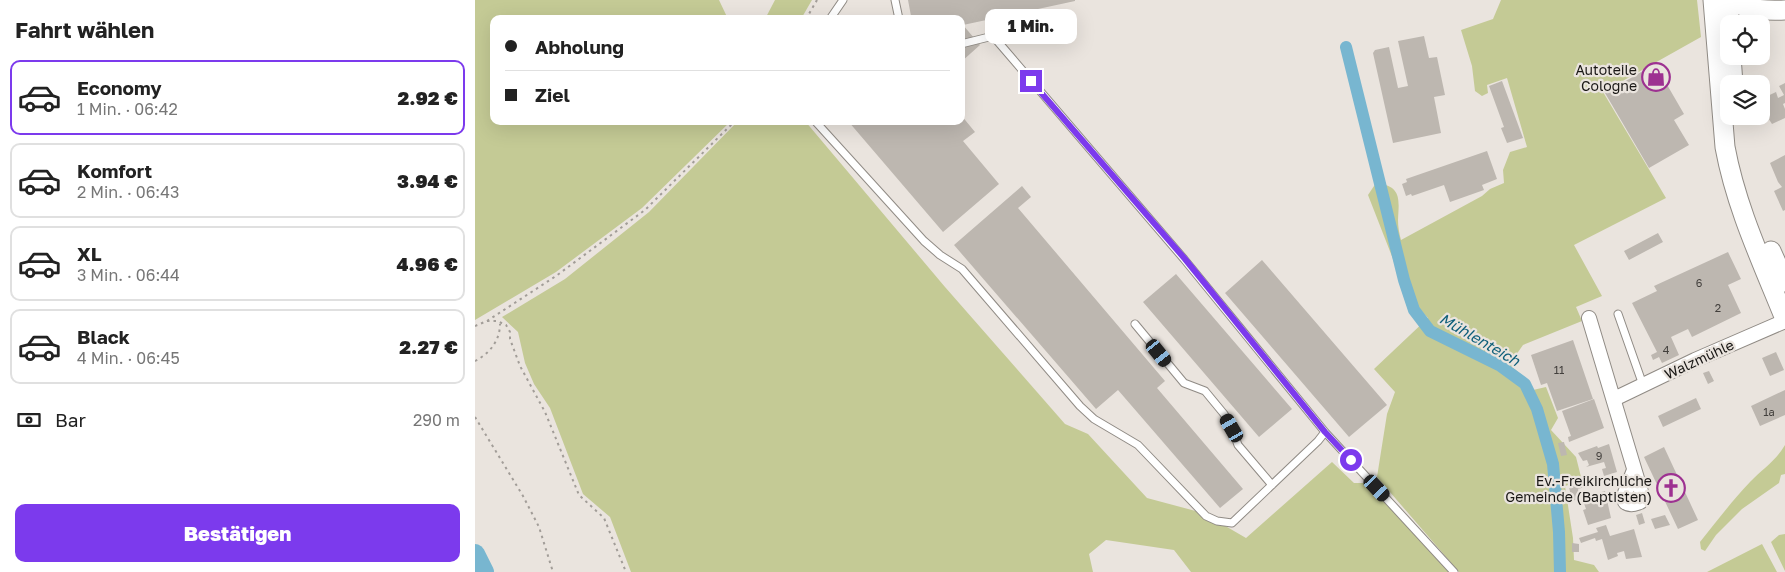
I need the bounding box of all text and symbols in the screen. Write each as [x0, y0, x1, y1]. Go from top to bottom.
callout: 1 Min. [985, 8, 1077, 44]
map controls [1720, 15, 1770, 125]
button: locate [1720, 15, 1770, 65]
text: Fahrt wählen [15, 16, 154, 43]
text: 1 Min. [1008, 16, 1054, 36]
text: Abholung [535, 35, 624, 58]
place label: Autoteile Cologne [1575, 61, 1637, 94]
shop icon: Autoteile Cologne [1641, 62, 1671, 92]
route end [1020, 70, 1042, 92]
icon: car [17, 75, 62, 120]
button: layers [1720, 75, 1770, 125]
text: Economy [77, 76, 162, 99]
text: Ziel [535, 83, 570, 106]
text: 2.92 € [397, 86, 458, 109]
text: 1 Min. · 06:42 [77, 99, 178, 119]
icon: car [17, 158, 62, 203]
text: Komfort [77, 159, 152, 182]
text: 3.94 € [397, 169, 458, 192]
text: 2 Min. · 06:43 [77, 182, 179, 202]
icon: car [17, 241, 62, 286]
text: XL [77, 242, 102, 265]
text: 4.96 € [397, 252, 458, 275]
text: 3 Min. · 06:44 [77, 265, 180, 285]
house number: 6 [1696, 276, 1703, 289]
house number: 2 [1715, 301, 1721, 314]
water label: Mühlenteich [1437, 309, 1524, 370]
icon: car [17, 324, 62, 369]
text: Black [77, 325, 130, 348]
text: 2.27 € [399, 335, 458, 358]
street label: Walzmühle [1662, 336, 1736, 382]
car [1143, 337, 1174, 369]
house number: 4 [1663, 343, 1670, 356]
text: 4 Min. · 06:45 [77, 348, 180, 368]
house number: 11 [1554, 363, 1564, 376]
house number: 1a [1763, 405, 1775, 418]
icon: cash [15, 406, 43, 434]
text: Bar [55, 408, 86, 431]
text: 290 m [413, 410, 460, 430]
car [1218, 411, 1245, 445]
route start [1340, 449, 1362, 471]
house number: 9 [1596, 449, 1602, 462]
car [1361, 472, 1392, 504]
place label: Ev.-Freikirchliche Gemeinde (Baptisten) [1505, 472, 1652, 505]
church icon: Ev.-Freikirchliche Gemeinde (Baptisten) [1656, 473, 1686, 503]
button: Bestätigen [15, 504, 460, 562]

